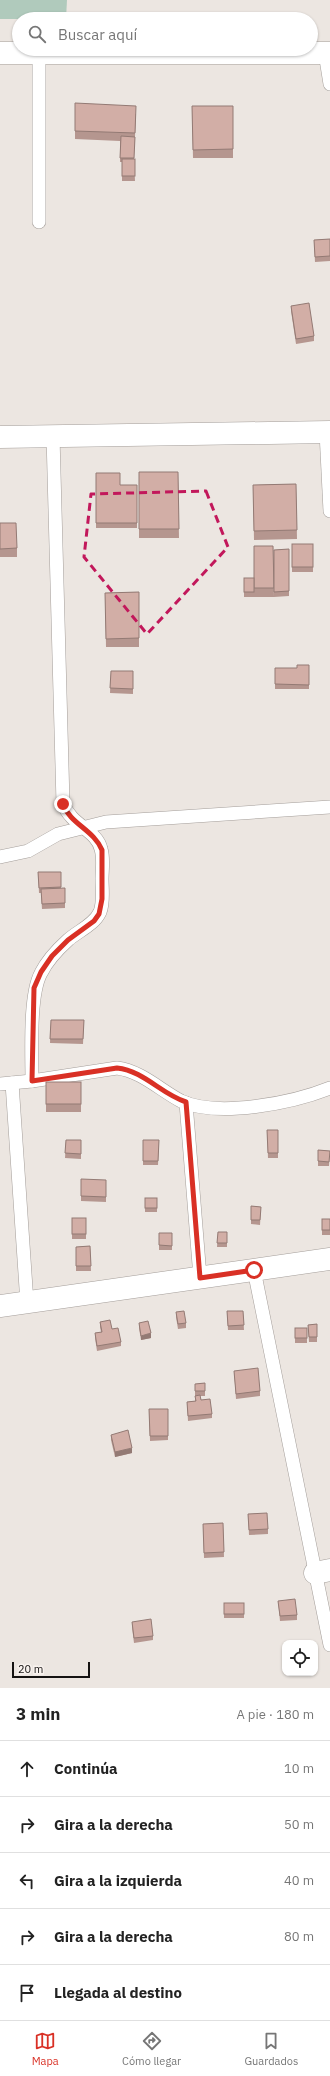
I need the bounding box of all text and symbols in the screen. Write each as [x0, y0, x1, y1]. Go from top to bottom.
search box [12, 12, 318, 56]
icon: search [26, 23, 48, 45]
text: Buscar aquí [58, 25, 137, 44]
route end [54, 795, 72, 813]
route start [245, 1261, 263, 1279]
map controls [282, 1640, 318, 1676]
button: locate [282, 1640, 318, 1676]
scale bar [12, 1660, 90, 1679]
text: 20 m [18, 1662, 43, 1676]
text: 3 min [16, 1703, 60, 1725]
text: A pie · 180 m [236, 1706, 314, 1723]
icon: ahead [16, 1758, 38, 1780]
text: Continúa [54, 1759, 118, 1778]
text: 10 m [284, 1760, 314, 1777]
icon: right [16, 1814, 38, 1836]
text: Gira a la derecha [54, 1815, 173, 1834]
text: 50 m [284, 1816, 314, 1833]
icon: left [16, 1870, 38, 1892]
text: Gira a la izquierda [54, 1871, 182, 1890]
text: 40 m [284, 1872, 314, 1889]
icon: right [16, 1926, 38, 1948]
text: Gira a la derecha [54, 1927, 173, 1946]
text: 80 m [284, 1928, 314, 1945]
icon: arrive [16, 1982, 38, 2004]
text: Llegada al destino [54, 1983, 182, 2002]
tab: Mapa [32, 2030, 59, 2068]
tab: Cómo llegar [122, 2030, 181, 2068]
tab: Guardados [244, 2030, 298, 2068]

